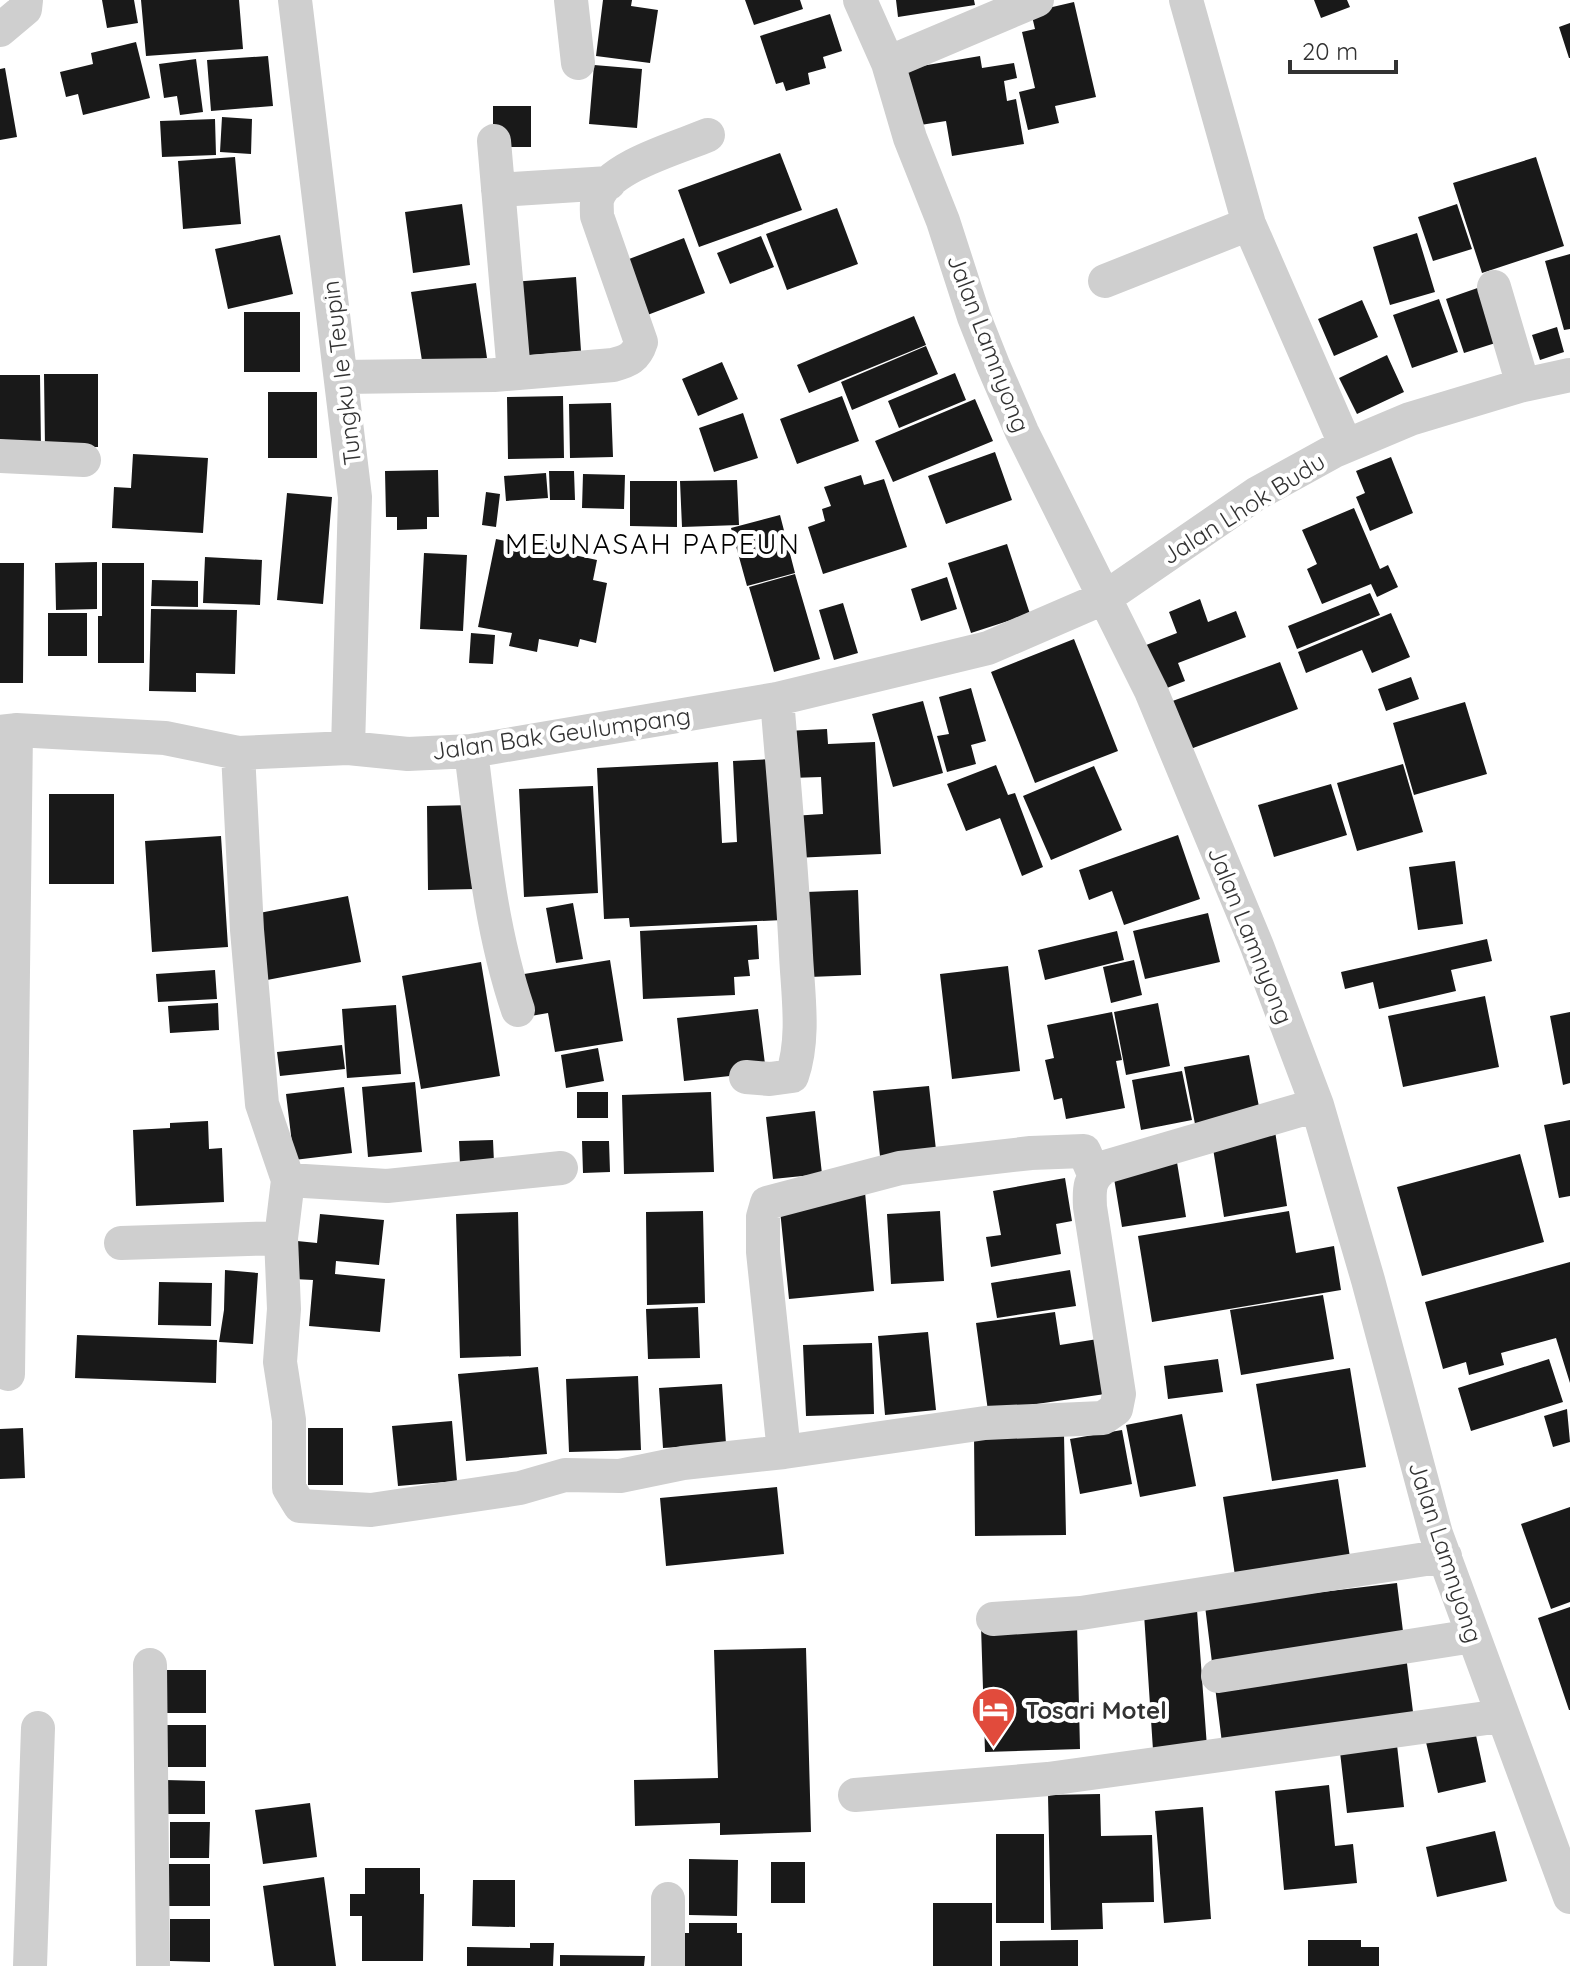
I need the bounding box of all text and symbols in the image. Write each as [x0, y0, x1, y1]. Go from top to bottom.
scale bar [1290, 24, 1396, 74]
text: 20 m [1302, 36, 1358, 66]
street label: Jalan Lamnyong [941, 250, 1037, 436]
street label: Tungku Ie Teupin [315, 279, 367, 467]
street label: Jalan Lhok Budu [1156, 446, 1330, 570]
district label: MEUNASAH PAPEUN [505, 526, 801, 561]
street label: Jalan Bak Geulumpang [430, 700, 692, 766]
street label: Jalan Lamnyong [1202, 842, 1300, 1028]
street label: Jalan Lamnyong [1403, 1458, 1489, 1646]
hotel icon: Tosari Motel [970, 1686, 1018, 1749]
place label: Tosari Motel [1025, 1695, 1167, 1725]

